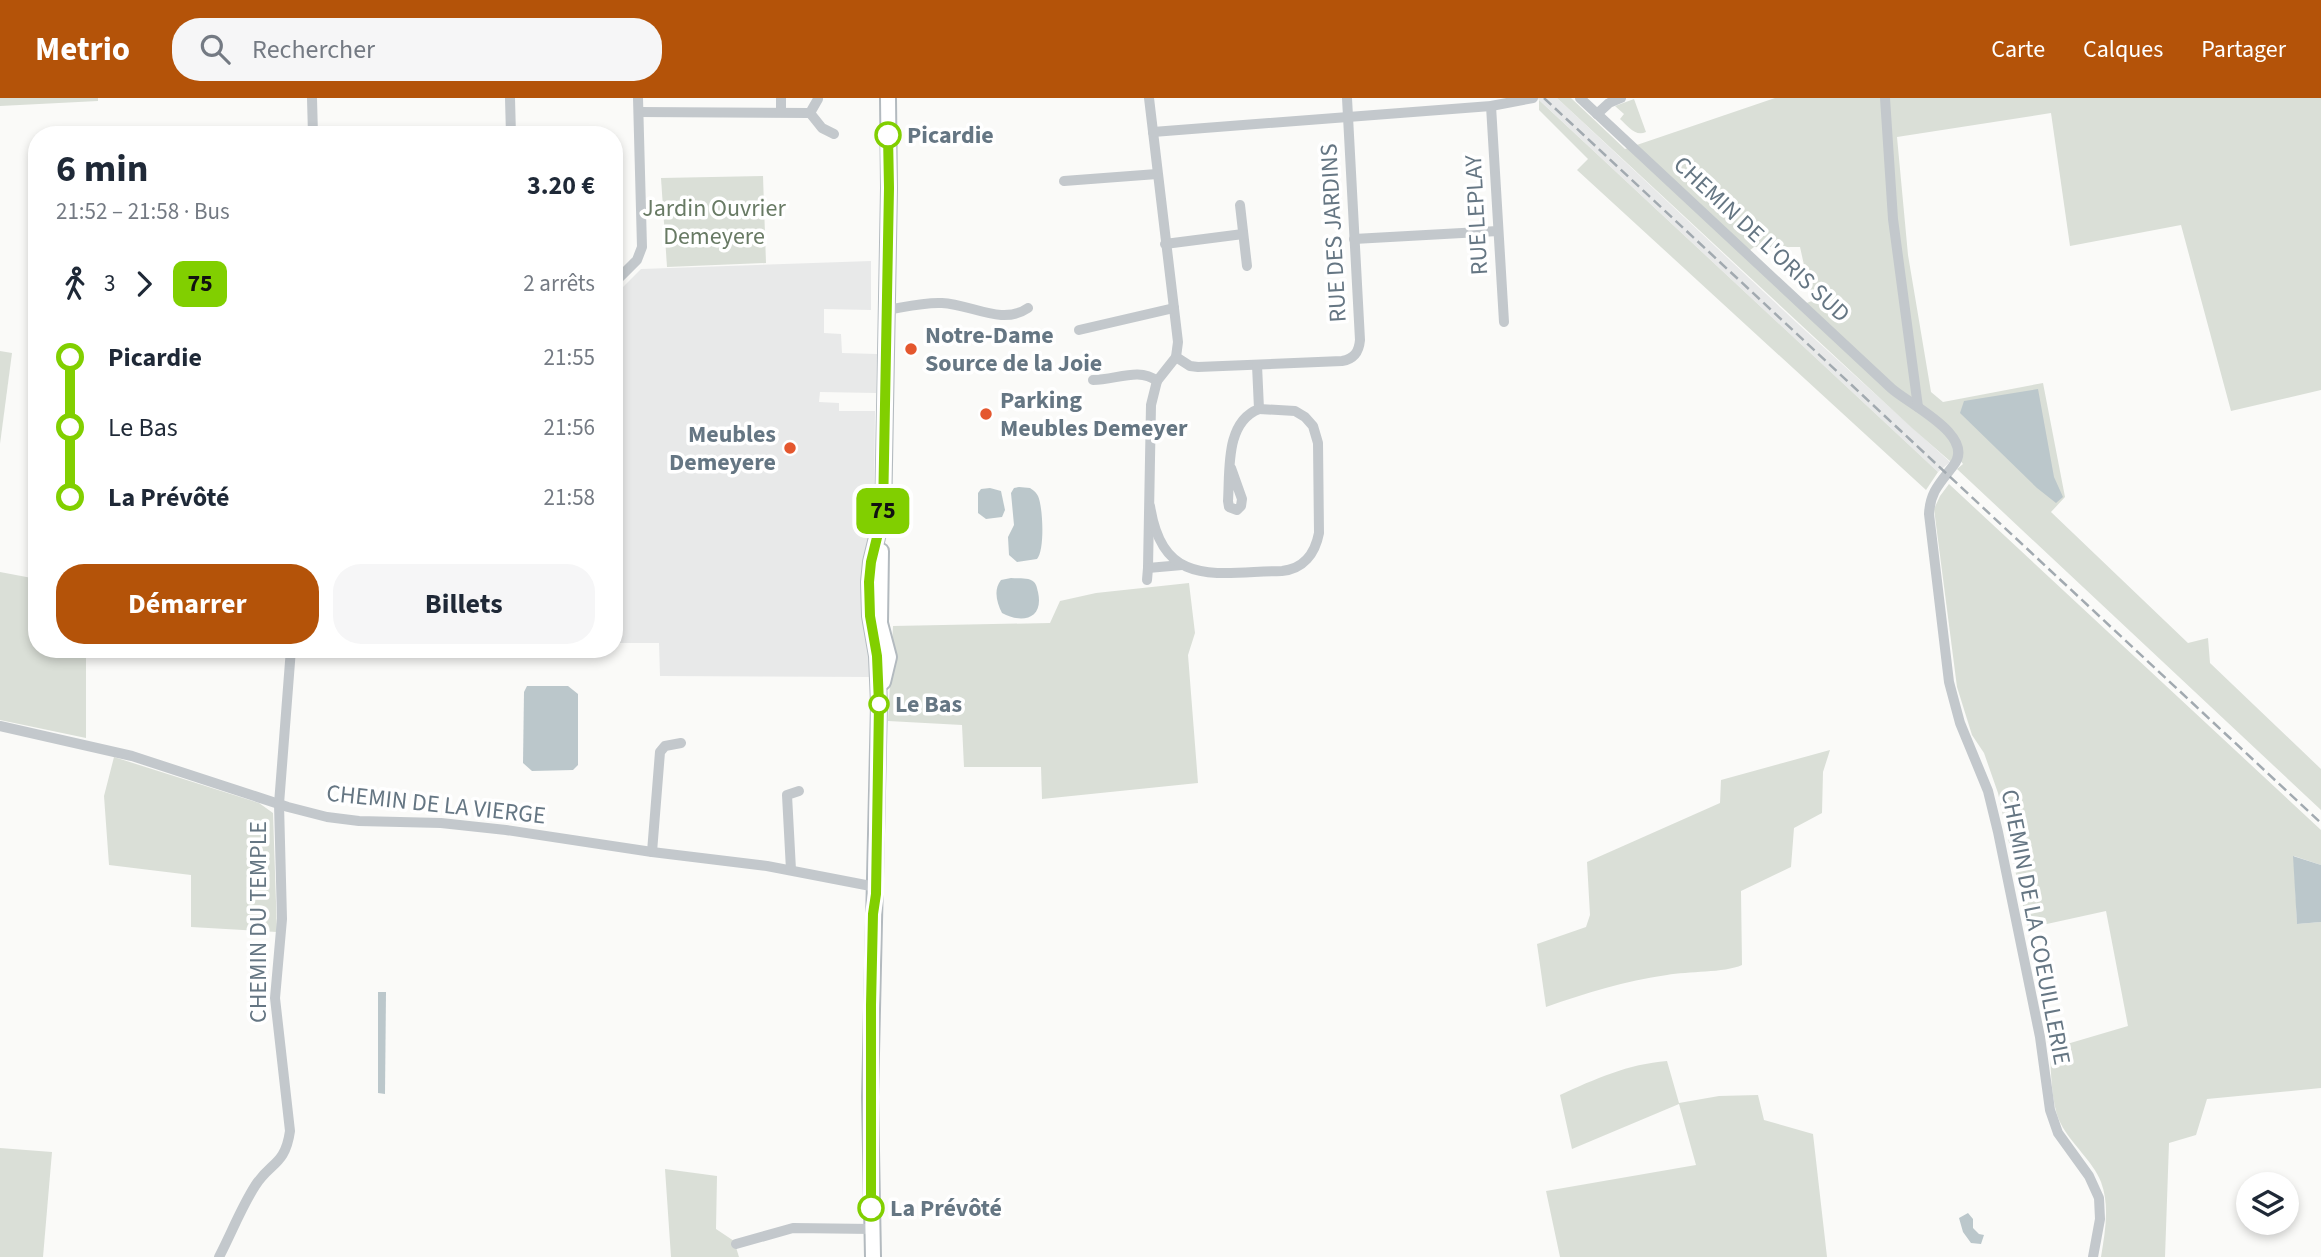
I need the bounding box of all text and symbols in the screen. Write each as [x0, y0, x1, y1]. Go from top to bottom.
search box [172, 18, 662, 81]
text: Metrio [35, 26, 130, 73]
icon: search [196, 30, 234, 68]
text: Rechercher [252, 31, 375, 68]
text: Carte [1991, 32, 2045, 67]
text: Calques [2083, 32, 2163, 67]
text: Partager [2201, 32, 2286, 67]
place label: Picardie [907, 118, 994, 153]
marker: Picardie [875, 122, 901, 148]
text: 6 min [56, 142, 148, 196]
street label: RUE DES JARDINS [1311, 143, 1356, 323]
street label: CHEMIN DE L'ORIS SUD [1665, 148, 1858, 331]
street label: RUE LEPLAY [1456, 153, 1497, 276]
text: 3.20 € [527, 167, 595, 204]
park label: Jardin Ouvrier Demeyere [642, 191, 786, 254]
text: 21:52 – 21:58 · Bus [56, 195, 230, 228]
icon: walk [56, 265, 94, 303]
icon: forward [125, 265, 163, 303]
text: 75 [187, 266, 213, 301]
text: 3 [104, 267, 115, 300]
text: 2 arrêts [523, 267, 595, 300]
place label: Notre-Dame Source de la Joie [925, 318, 1102, 381]
text: Picardie [108, 339, 202, 376]
text: 21:55 [544, 341, 595, 374]
marker: Notre-Dame Source de la Joie [903, 341, 919, 357]
place label: Parking Meubles Demeyer [1000, 383, 1188, 446]
marker: Parking Meubles Demeyer [978, 406, 994, 422]
text: Le Bas [108, 409, 178, 446]
text: 21:56 [544, 411, 595, 444]
place label: Meubles Demeyere [669, 417, 776, 480]
marker: Meubles Demeyere [782, 440, 798, 456]
text: La Prévôté [108, 479, 229, 516]
text: 21:58 [544, 481, 595, 514]
line badge: 75 [852, 488, 914, 534]
text: 75 [870, 493, 896, 528]
button: Démarrer [56, 564, 319, 644]
button: Billets [333, 564, 595, 644]
place label: Le Bas [895, 687, 962, 722]
marker: Le Bas [869, 694, 889, 714]
street label: CHEMIN DE LA VIERGE [325, 776, 547, 833]
street label: CHEMIN DE LA COEUILLERIE [1992, 786, 2079, 1068]
street label: CHEMIN DU TEMPLE [241, 821, 276, 1023]
map controls [2236, 1172, 2299, 1235]
button: layers [2236, 1172, 2299, 1235]
place label: La Prévôté [890, 1191, 1002, 1226]
marker: La Prévôté [858, 1195, 884, 1221]

